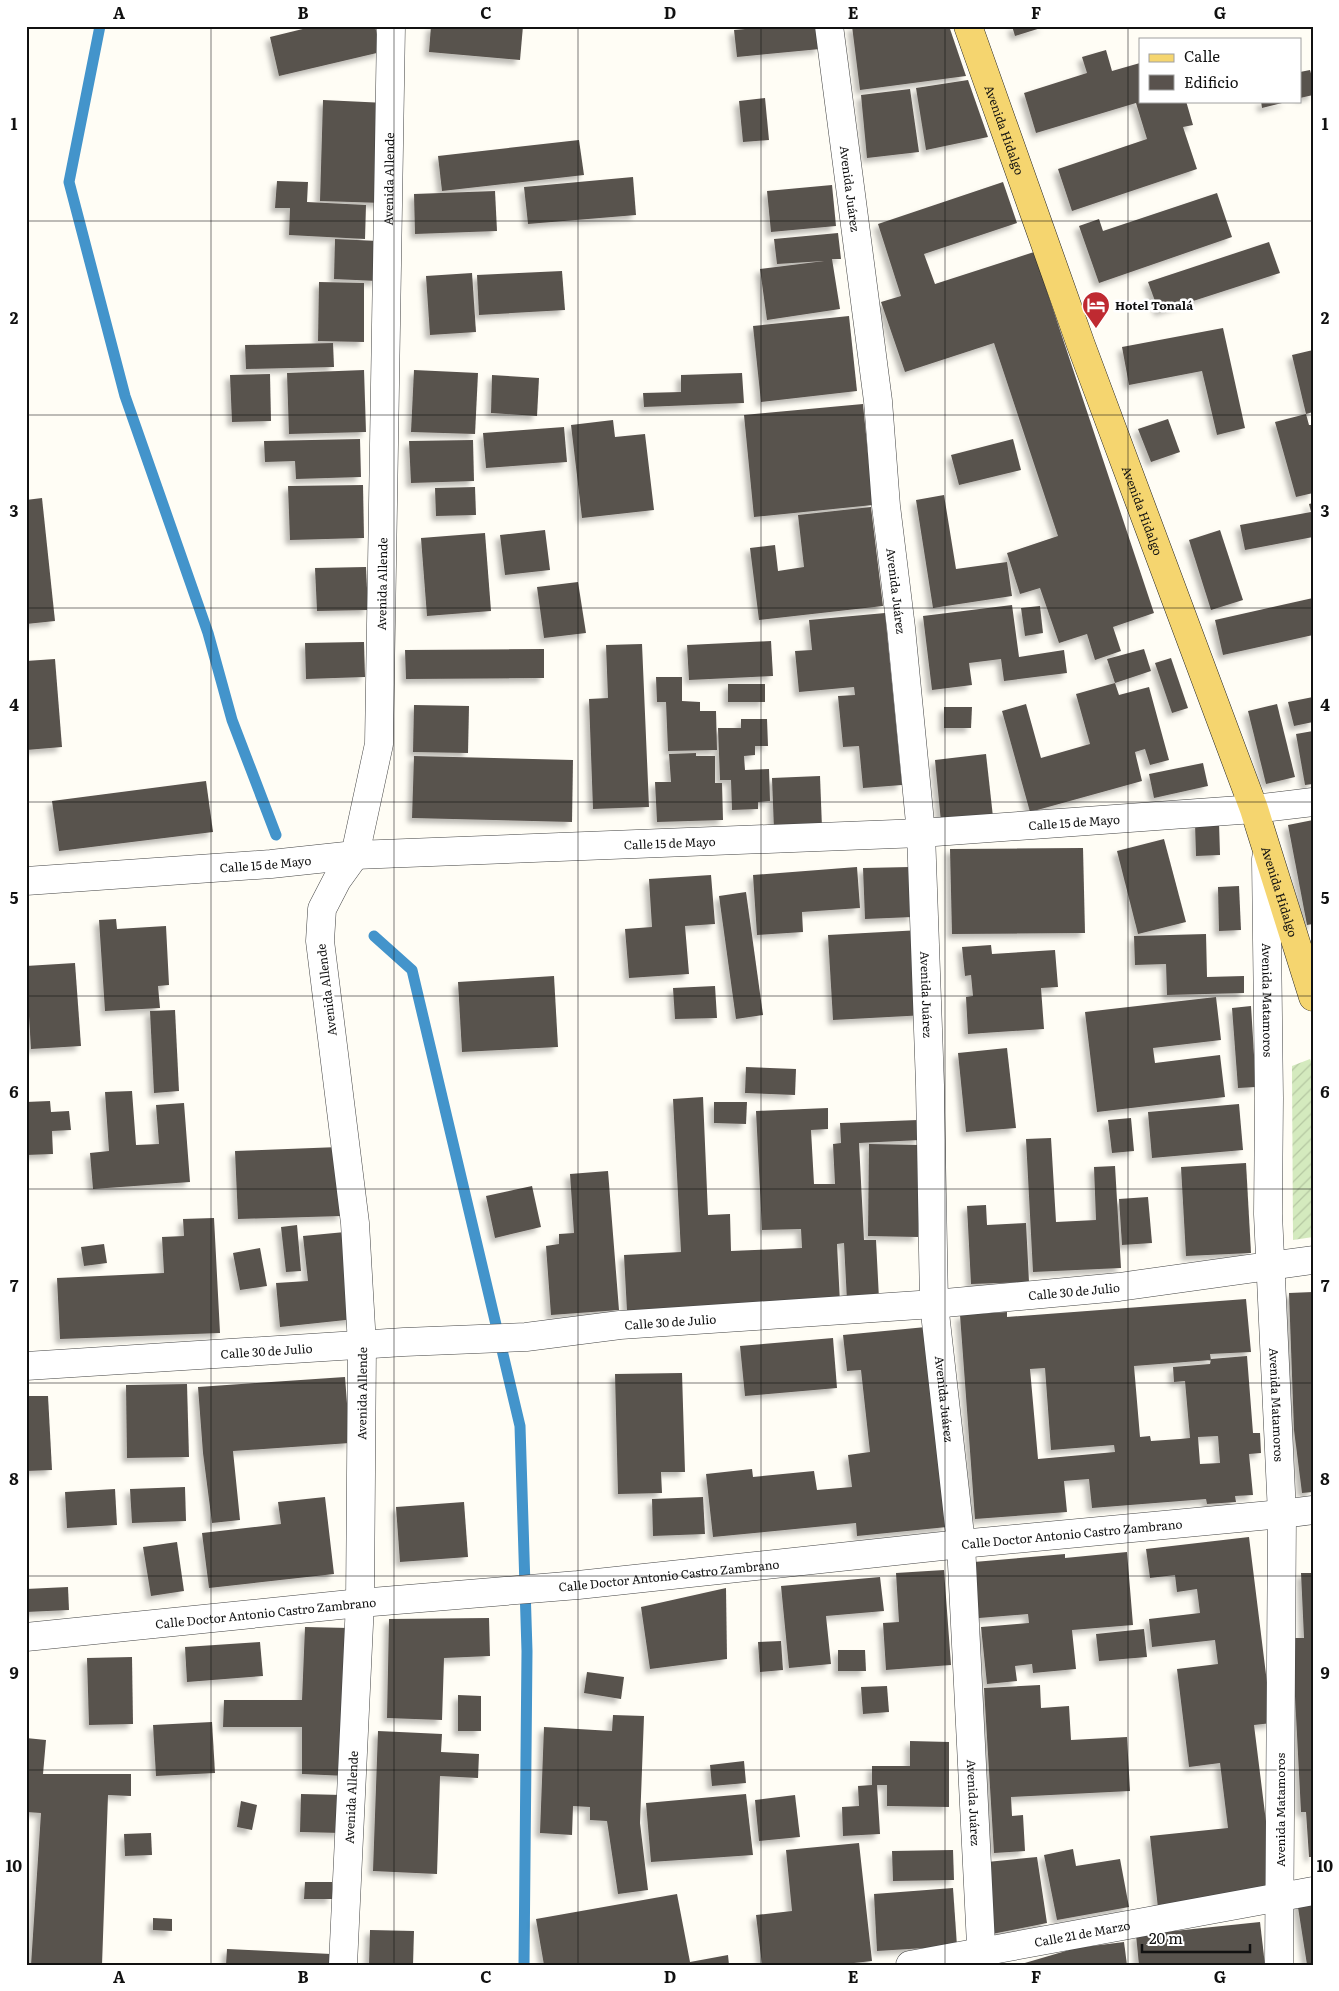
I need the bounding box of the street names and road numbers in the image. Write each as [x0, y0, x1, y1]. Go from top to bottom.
street label: Avenida Hidalgo [981, 82, 1029, 177]
street label: Avenida Allende [379, 132, 398, 226]
street label: Avenida Juárez [836, 144, 865, 233]
street label: Avenida Hidalgo [1118, 463, 1168, 558]
street label: Avenida Allende [372, 537, 391, 631]
street label: Avenida Juárez [882, 547, 911, 635]
street label: Calle 15 de Mayo [1028, 810, 1121, 834]
street label: Calle 15 de Mayo [623, 832, 716, 854]
street label: Avenida Hidalgo [1257, 844, 1303, 939]
street label: Calle 15 de Mayo [219, 851, 312, 877]
street label: Avenida Allende [311, 943, 341, 1037]
street label: Avenida Matamoros [1258, 943, 1277, 1058]
street label: Avenida Juárez [916, 951, 937, 1038]
street label: Calle 30 de Julio [1027, 1278, 1121, 1304]
street label: Calle 30 de Julio [624, 1310, 717, 1334]
street label: Calle 30 de Julio [220, 1339, 313, 1363]
street label: Avenida Allende [352, 1347, 371, 1440]
street label: Avenida Matamoros [1265, 1347, 1289, 1463]
street label: Avenida Juárez [931, 1355, 958, 1443]
street label: Calle Doctor Antonio Castro Zambrano [961, 1514, 1183, 1553]
street label: Calle Doctor Antonio Castro Zambrano [558, 1554, 780, 1596]
street label: Calle Doctor Antonio Castro Zambrano [154, 1593, 377, 1633]
street label: Avenida Allende [340, 1750, 362, 1844]
street label: Avenida Matamoros [1271, 1752, 1289, 1867]
street label: Avenida Juárez [963, 1759, 985, 1847]
street label: Calle 21 de Marzo [1033, 1916, 1132, 1951]

